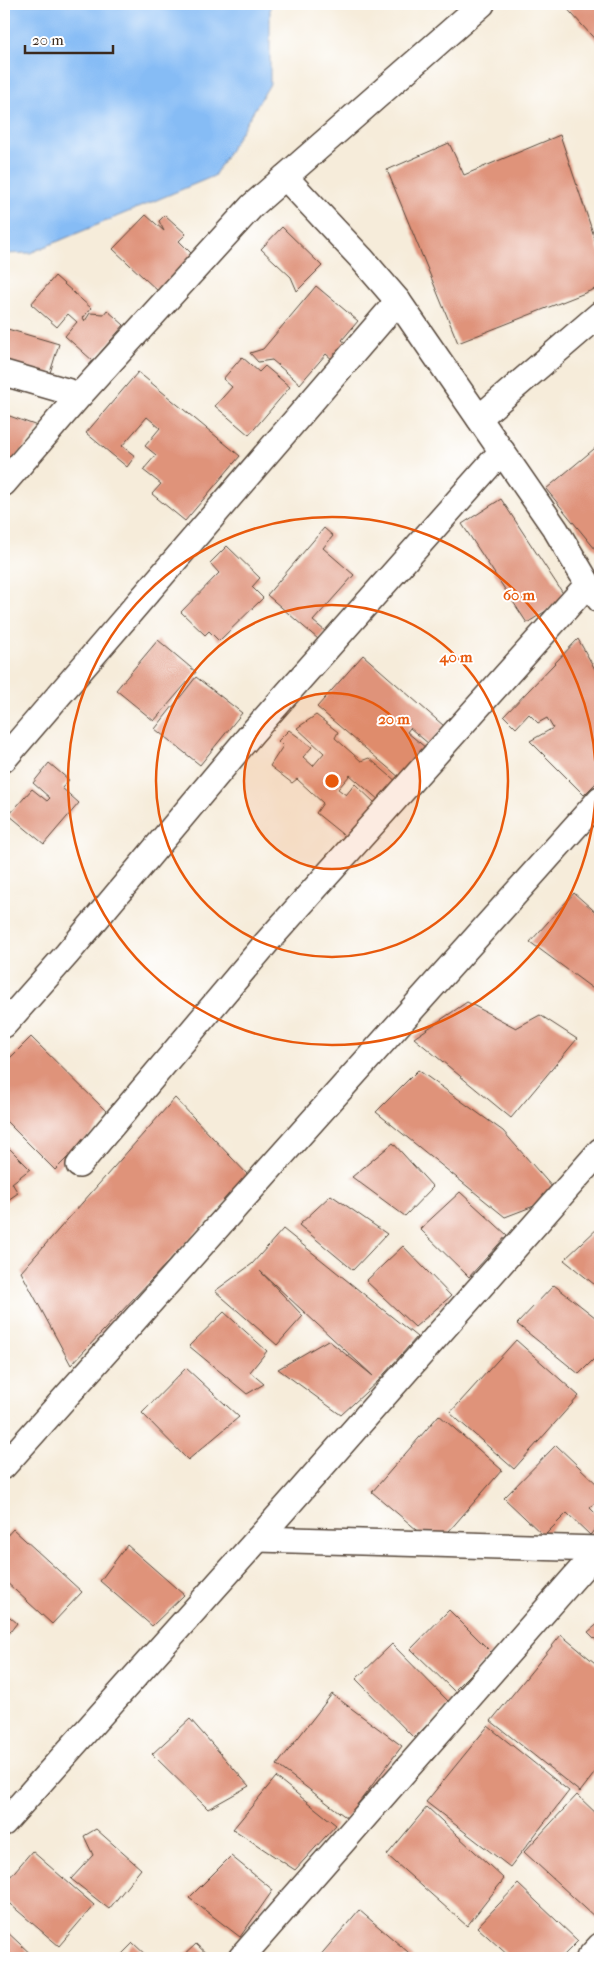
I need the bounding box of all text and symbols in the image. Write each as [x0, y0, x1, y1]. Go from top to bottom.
scale bar [25, 22, 112, 54]
text: 20 m [32, 31, 64, 49]
text: 60 m [503, 586, 536, 604]
text: 40 m [439, 648, 473, 666]
text: 20 m [378, 710, 410, 728]
centre of rings [323, 772, 341, 790]

